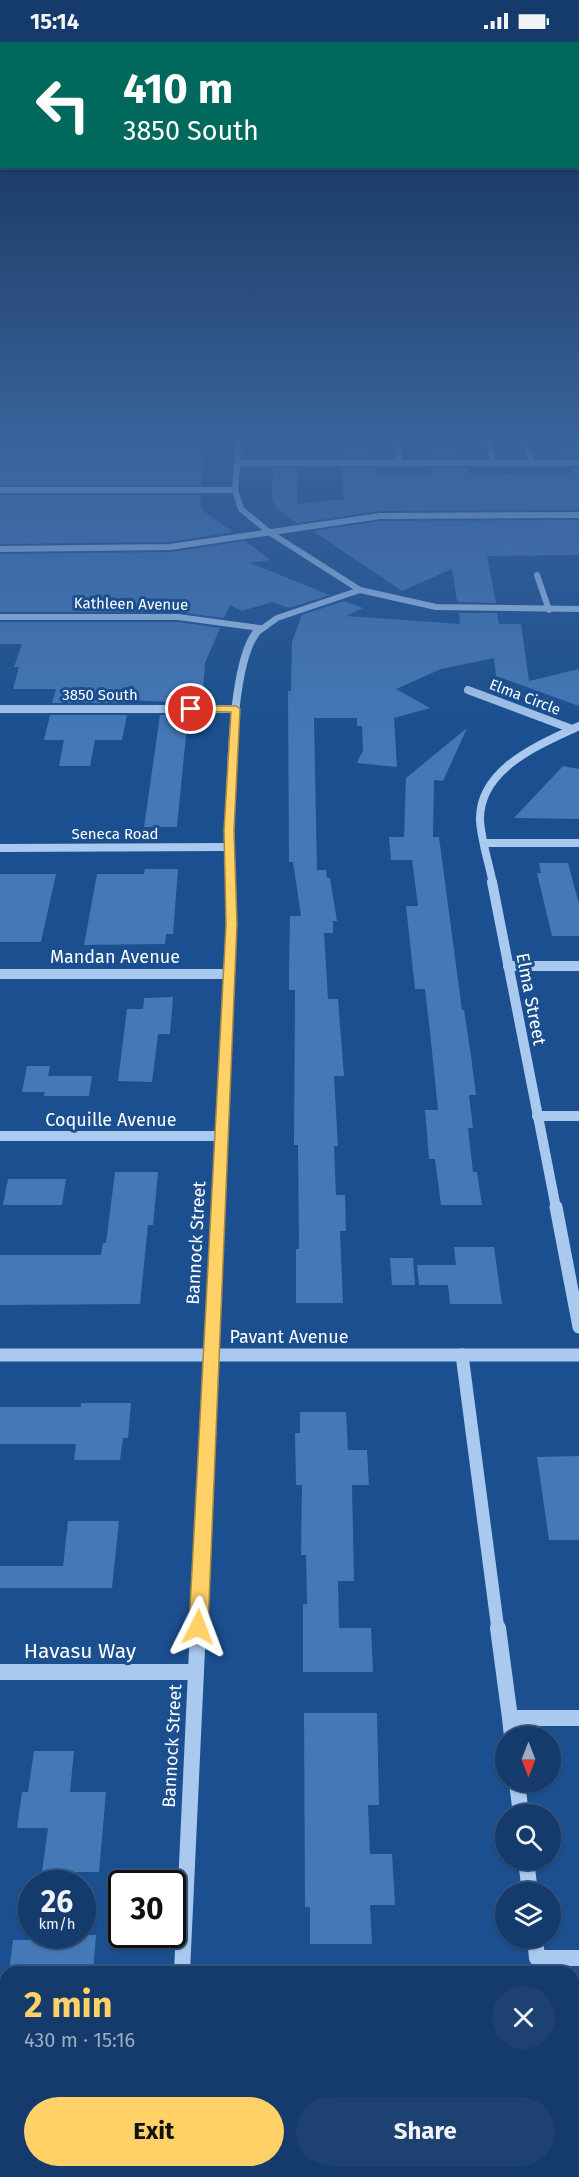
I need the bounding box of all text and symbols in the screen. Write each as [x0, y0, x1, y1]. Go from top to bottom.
text: 15:14 [30, 8, 79, 35]
text: 410 m [123, 64, 233, 114]
icon: left [24, 66, 102, 144]
text: 3850 South [123, 115, 259, 147]
street label: Kathleen Avenue [74, 594, 188, 614]
street label: Elma Circle [487, 675, 563, 719]
pin [165, 683, 216, 734]
street label: 3850 South [62, 686, 138, 704]
icon: arrive [174, 692, 207, 725]
street label: Seneca Road [71, 825, 159, 843]
street label: Mandan Avenue [50, 946, 180, 968]
street label: Elma Street [511, 951, 551, 1048]
street label: Coquille Avenue [45, 1109, 177, 1131]
street label: Bannock Street [182, 1180, 210, 1305]
street label: Pavant Avenue [230, 1326, 348, 1348]
position arrow [166, 1595, 230, 1659]
street label: Havasu Way [24, 1638, 137, 1664]
street label: Bannock Street [158, 1683, 186, 1808]
north arrow [495, 1726, 561, 1792]
map controls [495, 1726, 561, 1948]
button: search [495, 1804, 561, 1870]
speed limit sign: 30 [108, 1870, 186, 1948]
button: layers [495, 1882, 561, 1948]
text: 26 [41, 1884, 73, 1920]
text: km/h [38, 1915, 76, 1933]
text: 2 min [24, 1983, 113, 2027]
button: close [492, 1986, 555, 2049]
text: 430 m · 15:16 [24, 2028, 135, 2052]
button: Exit [24, 2097, 284, 2166]
button: Share [296, 2097, 555, 2166]

